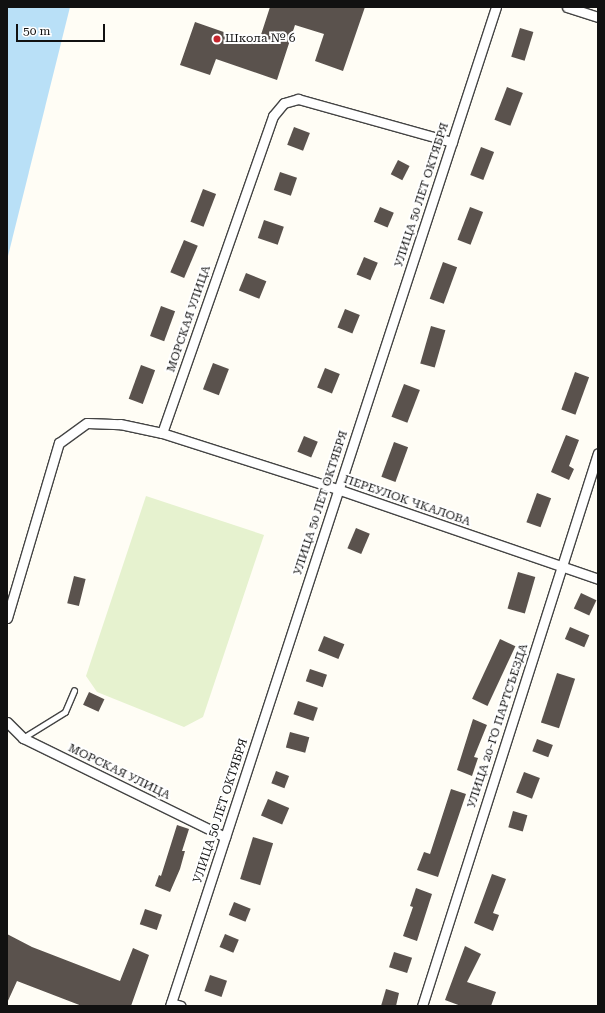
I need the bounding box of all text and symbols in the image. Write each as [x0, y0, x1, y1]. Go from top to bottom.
scale bar [18, 16, 107, 42]
text: 50 m [23, 24, 50, 38]
place label: Школа № 6 [225, 32, 295, 46]
marker: Школа № 6 [212, 34, 222, 44]
street label: УЛИЦА 50 ЛЕТ ОКТЯБРЯ [392, 121, 452, 269]
street label: МОРСКАЯ УЛИЦА [164, 264, 214, 374]
street label: УЛИЦА 50 ЛЕТ ОКТЯБРЯ [291, 429, 351, 577]
street label: ПЕРЕУЛОК ЧКАЛОВА [342, 472, 472, 530]
street label: УЛИЦА 20-ГО ПАРТСЪЕЗДА [465, 642, 531, 810]
street label: УЛИЦА 50 ЛЕТ ОКТЯБРЯ [191, 737, 251, 885]
street label: МОРСКАЯ УЛИЦА [66, 741, 172, 803]

